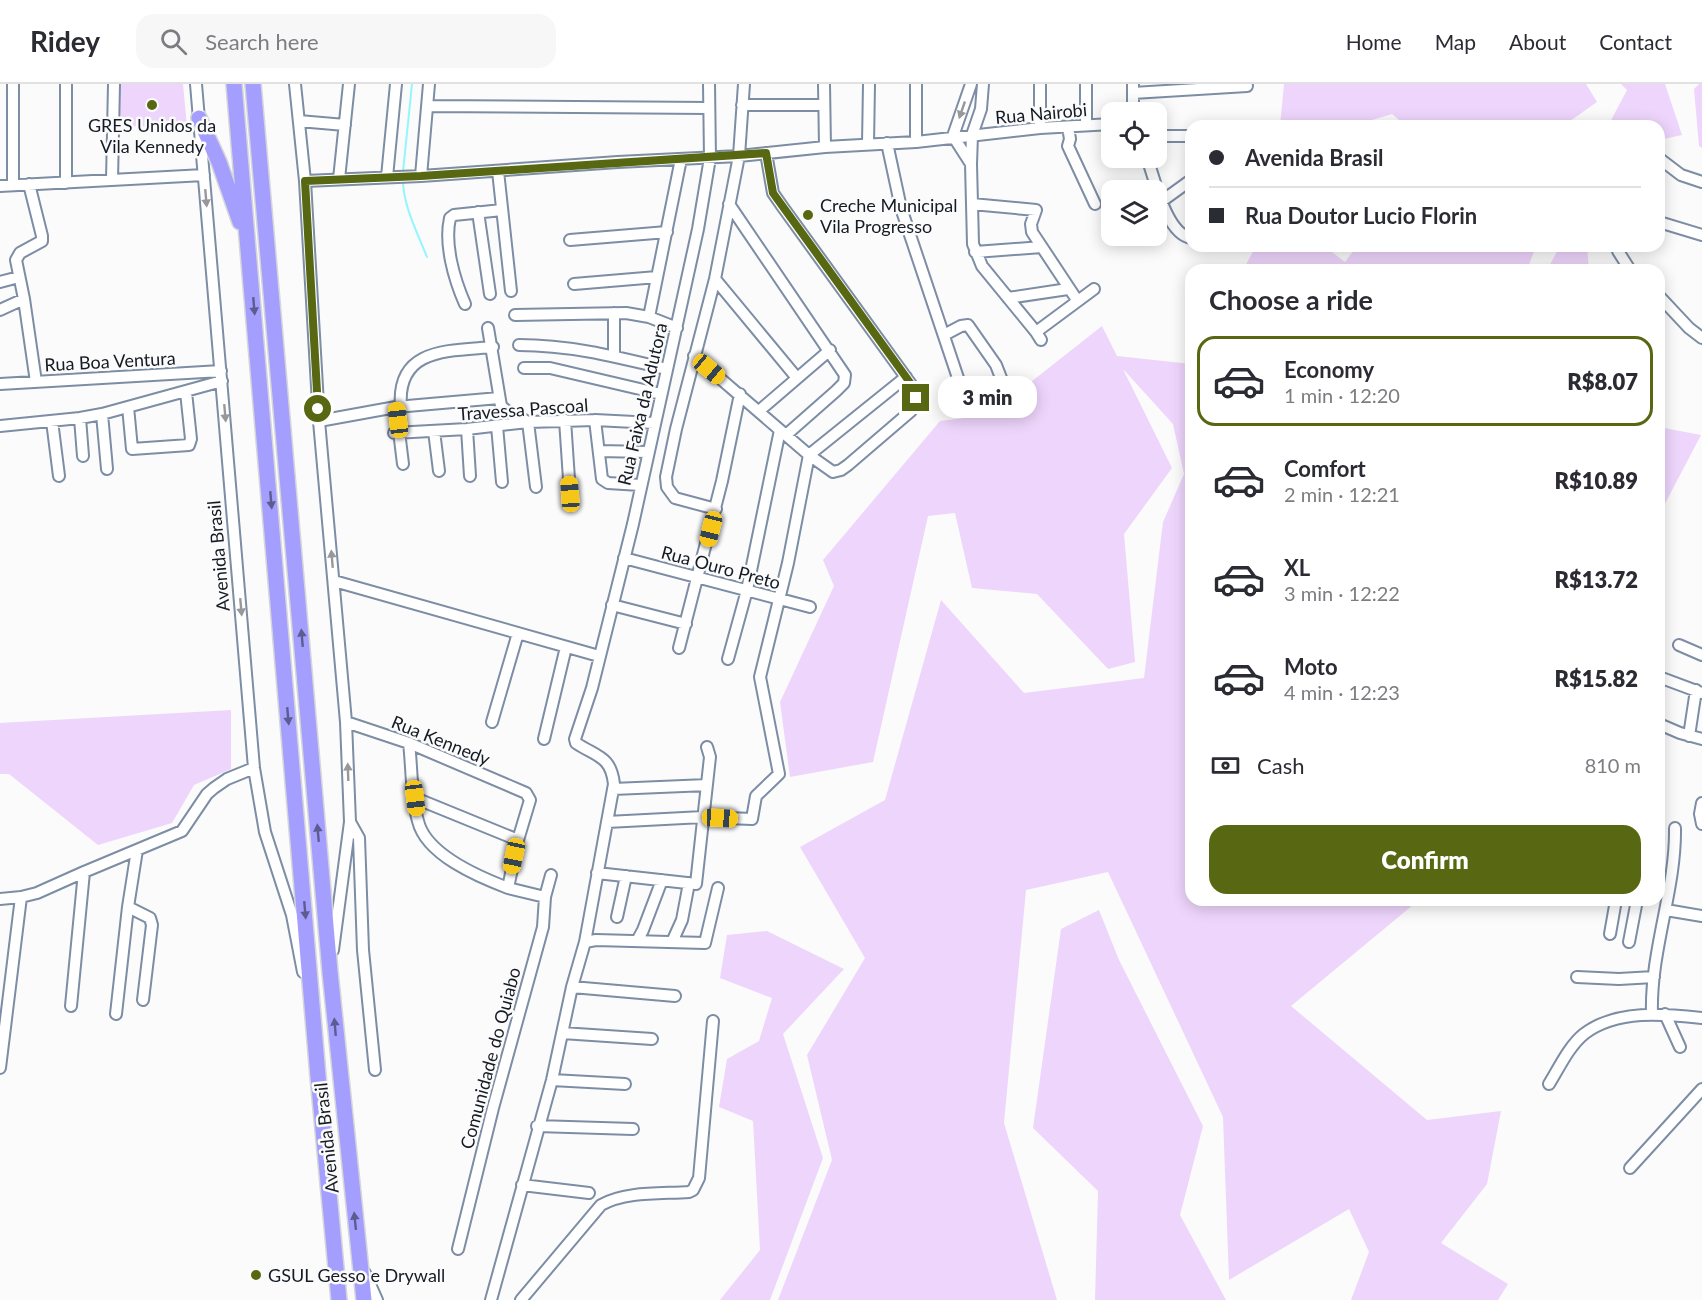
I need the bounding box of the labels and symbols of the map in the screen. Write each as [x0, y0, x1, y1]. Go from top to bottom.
marker: GRES Unidos da Vila Kennedy [145, 98, 159, 112]
street label: Rua Nairobi [994, 98, 1088, 128]
one-way arrow [957, 101, 967, 119]
place label: GRES Unidos da Vila Kennedy [88, 114, 216, 157]
one-way arrow [201, 188, 211, 207]
place label: Creche Municipal Vila Progresso [820, 194, 958, 237]
marker: Creche Municipal Vila Progresso [801, 208, 815, 222]
one-way arrow [249, 297, 259, 316]
street label: Rua Faixa da Adutora [613, 321, 671, 487]
street label: Rua Boa Ventura [44, 347, 176, 375]
car [689, 351, 729, 387]
callout: 3 min [937, 377, 1036, 419]
route end [902, 384, 929, 411]
street label: Travessa Pascoal [457, 393, 589, 425]
route start [304, 395, 331, 422]
car [387, 401, 409, 439]
one-way arrow [220, 403, 230, 422]
car [560, 475, 580, 513]
one-way arrow [266, 491, 276, 510]
street label: Avenida Brasil [202, 500, 234, 612]
car [698, 509, 724, 549]
street label: Rua Ouro Preto [659, 540, 783, 594]
one-way arrow [327, 549, 337, 568]
one-way arrow [237, 598, 246, 617]
one-way arrow [297, 629, 307, 648]
one-way arrow [284, 706, 293, 725]
street label: Rua Kennedy [389, 710, 494, 770]
one-way arrow [344, 762, 353, 781]
car [404, 779, 426, 817]
car [702, 808, 738, 828]
one-way arrow [313, 823, 323, 842]
car [501, 837, 527, 875]
one-way arrow [300, 900, 309, 919]
street label: Comunidade do Quiabo [455, 965, 525, 1151]
one-way arrow [330, 1018, 340, 1037]
street label: Avenida Brasil [309, 1082, 343, 1194]
one-way arrow [350, 1211, 360, 1230]
place label: GSUL Gesso e Drywall [268, 1264, 445, 1286]
marker: GSUL Gesso e Drywall [249, 1268, 263, 1282]

